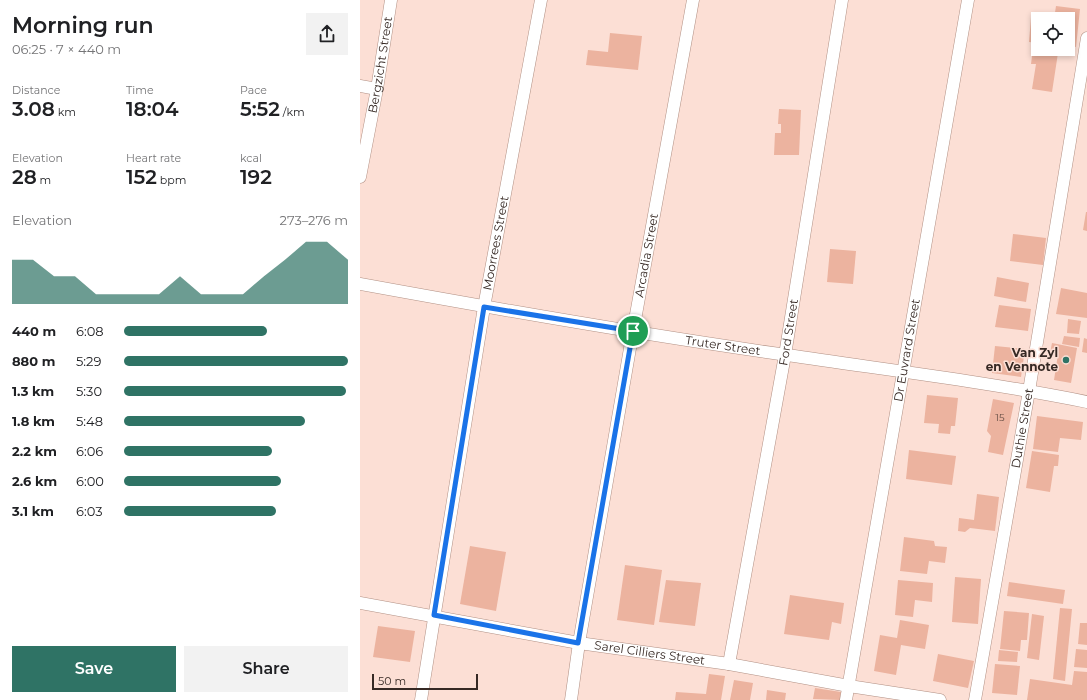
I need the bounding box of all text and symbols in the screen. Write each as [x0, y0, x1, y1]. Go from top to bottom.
text: Morning run [12, 12, 153, 39]
map controls [1031, 12, 1075, 56]
button: locate [1031, 12, 1075, 56]
button: share [306, 13, 348, 55]
street label: Bergzicht Street [364, 15, 395, 114]
text: 06:25 · 7 × 440 m [12, 41, 121, 57]
text: Distance [12, 83, 60, 97]
text: Time [126, 83, 154, 97]
text: Pace [240, 83, 267, 97]
text: 3.08 [12, 97, 55, 121]
text: 18:04 [126, 97, 179, 121]
text: 5:52 [240, 97, 280, 121]
text: km [55, 105, 76, 119]
text: /km [280, 105, 305, 119]
text: Elevation [12, 151, 63, 165]
text: Heart rate [126, 151, 181, 165]
text: kcal [240, 151, 262, 165]
text: 28 [12, 165, 37, 189]
text: 152 [126, 165, 157, 189]
text: 192 [240, 165, 272, 189]
text: m [37, 173, 51, 187]
text: bpm [157, 173, 186, 187]
street label: Moorrees Street [479, 194, 512, 291]
text: Elevation [12, 212, 72, 228]
text: 273–276 m [280, 212, 348, 228]
street label: Arcadia Street [631, 212, 661, 299]
street label: Dr Euvrard Street [890, 297, 923, 403]
street label: Ford Street [775, 298, 801, 367]
pin [616, 314, 650, 348]
icon: arrive [622, 320, 644, 342]
text: 440 m [12, 323, 56, 339]
text: 6:08 [76, 323, 104, 339]
street label: Truter Street [684, 332, 762, 358]
place label: Van Zyl en Vennote [986, 345, 1058, 374]
text: 880 m [12, 353, 55, 369]
text: 5:29 [76, 353, 101, 369]
marker: Van Zyl en Vennote [1061, 355, 1071, 365]
text: 1.3 km [12, 383, 54, 399]
text: 5:30 [76, 383, 102, 399]
street label: Duthie Street [1008, 387, 1036, 469]
house number: 15 [995, 411, 1005, 424]
text: 1.8 km [12, 413, 55, 429]
text: 5:48 [76, 413, 103, 429]
text: 2.2 km [12, 443, 57, 459]
text: 6:06 [76, 443, 103, 459]
text: 2.6 km [12, 473, 57, 489]
text: 6:00 [76, 473, 104, 489]
text: 3.1 km [12, 503, 54, 519]
text: 6:03 [76, 503, 102, 519]
street label: Sarel Cilliers Street [593, 637, 706, 668]
button: Save [12, 646, 176, 692]
button: Share [184, 646, 348, 692]
scale bar [372, 672, 478, 691]
text: 50 m [378, 674, 406, 688]

